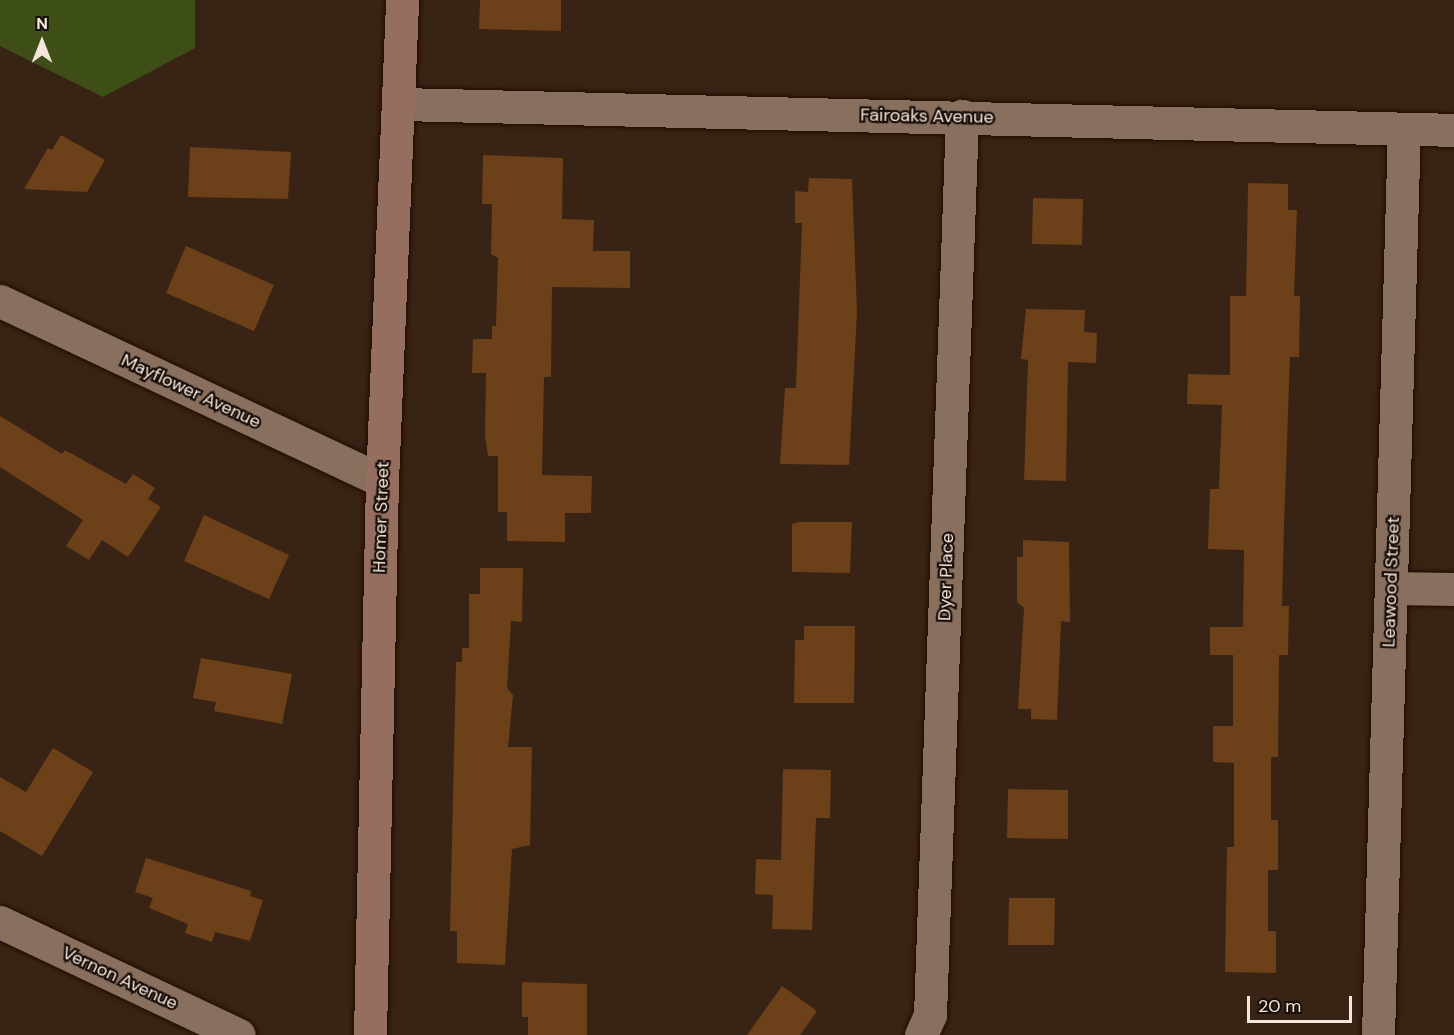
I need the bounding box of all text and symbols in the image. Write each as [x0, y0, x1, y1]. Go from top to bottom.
north arrow [12, 12, 72, 72]
text: N [36, 13, 48, 34]
street label: Fairoaks Avenue [860, 104, 994, 128]
street label: Mayflower Avenue [118, 349, 264, 433]
street label: Homer Street [368, 461, 394, 573]
street label: Leawood Street [1378, 516, 1404, 648]
street label: Dyer Place [934, 533, 958, 621]
street label: Vernon Avenue [59, 942, 181, 1014]
scale bar [1250, 984, 1355, 1022]
text: 20 m [1258, 994, 1301, 1018]

